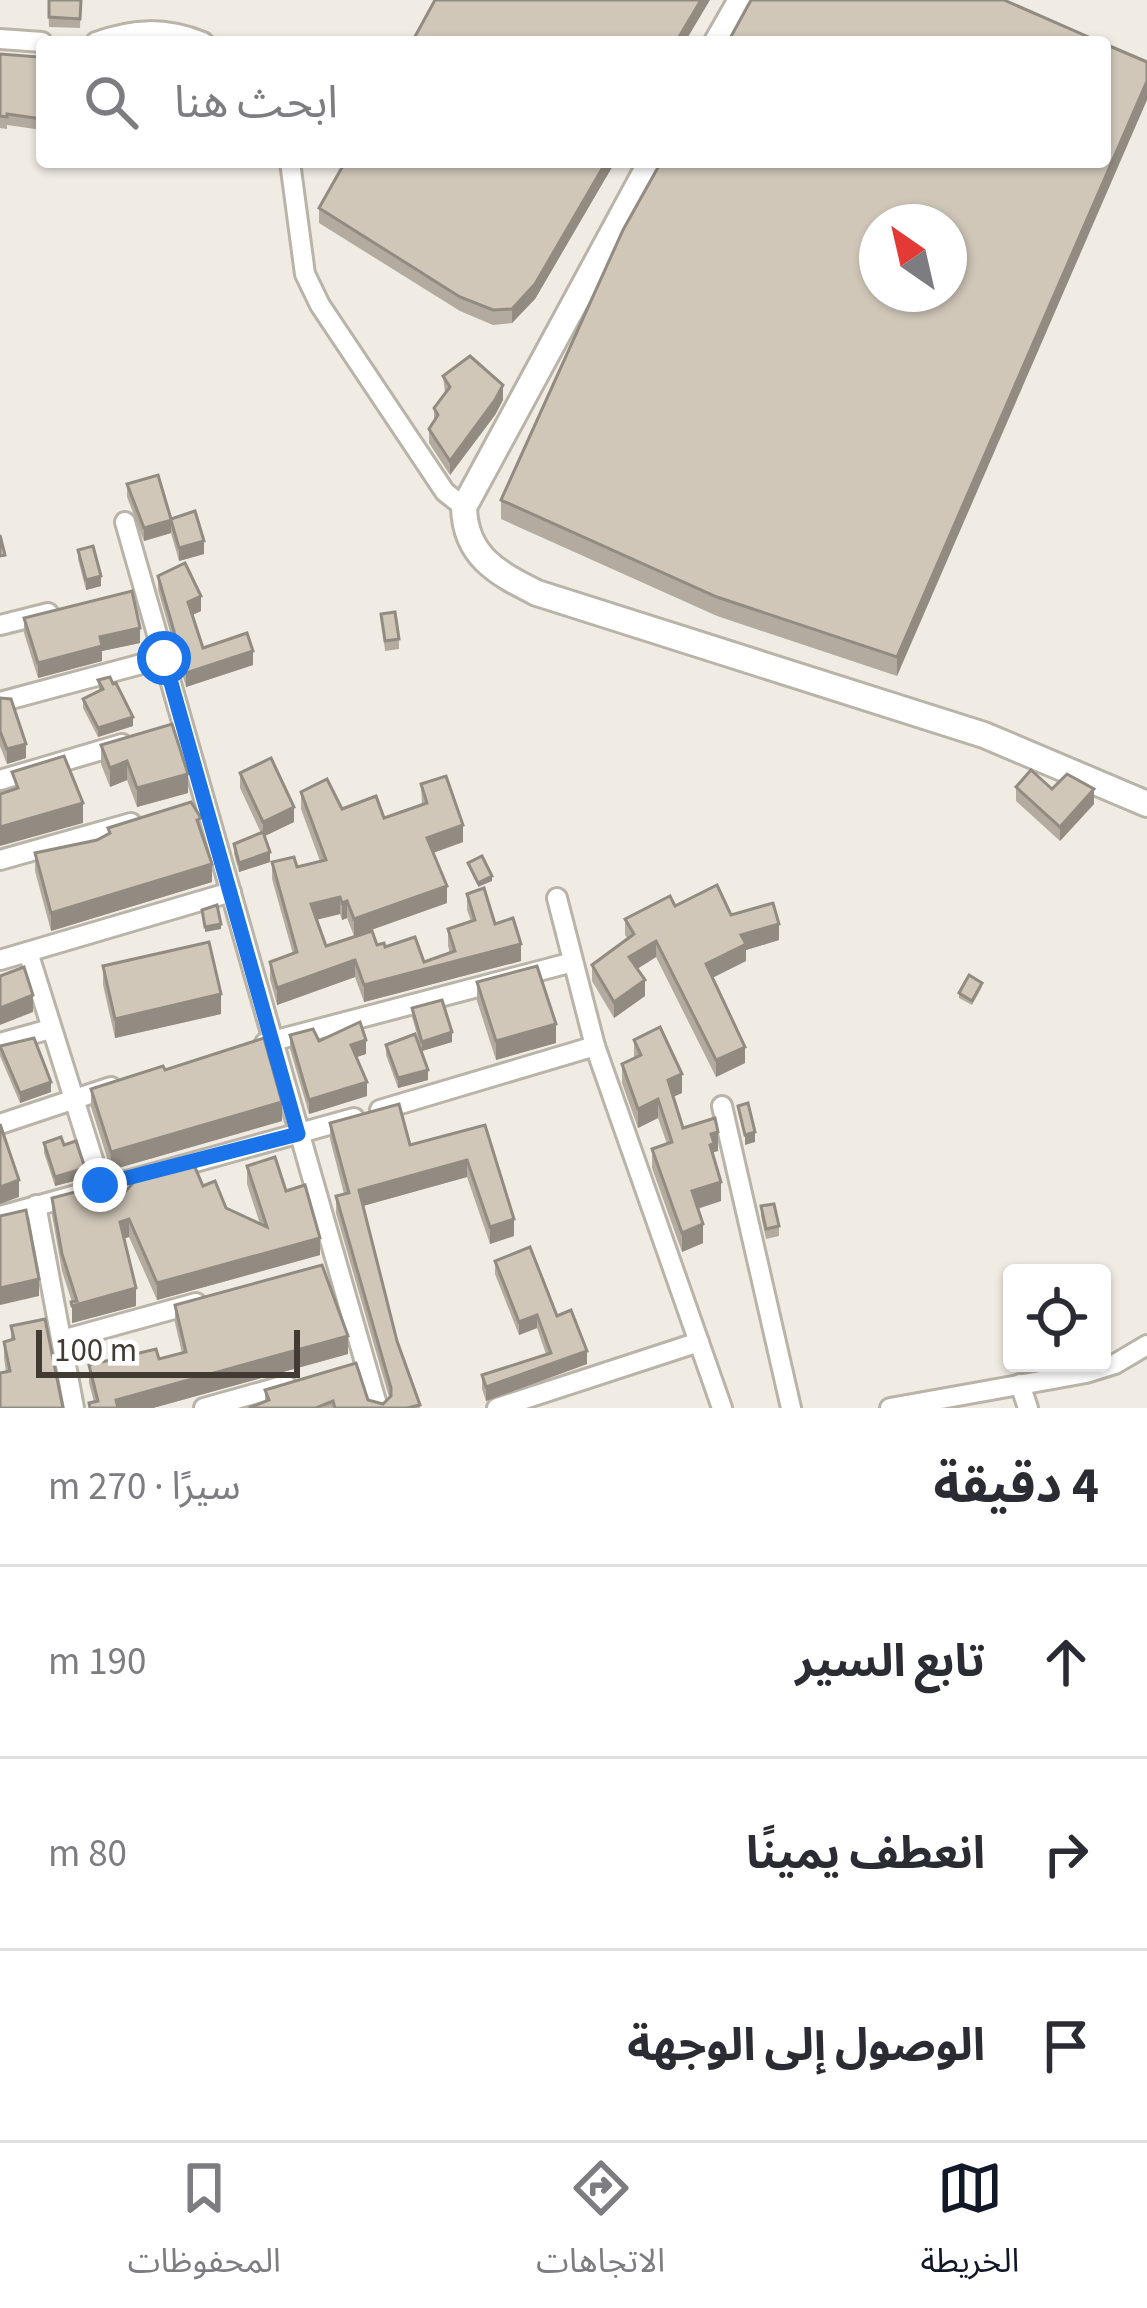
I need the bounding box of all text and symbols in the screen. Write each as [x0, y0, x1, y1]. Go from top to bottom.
search box [36, 36, 1111, 168]
icon: search [78, 69, 144, 135]
text: ابحث هنا [174, 71, 338, 135]
north arrow [859, 204, 967, 312]
route start [137, 631, 191, 685]
route end [73, 1158, 127, 1212]
map controls [1003, 1264, 1111, 1372]
button: locate [1003, 1264, 1111, 1372]
scale bar [36, 1324, 300, 1377]
text: 100 m [54, 1327, 137, 1374]
text: 4 دقيقة [934, 1450, 1099, 1522]
text: سيرًا · 270 m [48, 1459, 241, 1515]
icon: ahead [1033, 1629, 1099, 1695]
text: تابع السير [795, 1630, 985, 1694]
text: 190 m [48, 1634, 146, 1690]
icon: right [1033, 1821, 1099, 1887]
text: انعطف يمينًا [746, 1822, 985, 1886]
text: 80 m [48, 1826, 127, 1882]
icon: arrive [1033, 2013, 1099, 2079]
text: الوصول إلى الوجهة [627, 2014, 985, 2078]
tab: المحفوظات [128, 2155, 281, 2296]
tab: الاتجاهات [536, 2155, 665, 2296]
tab: الخريطة [920, 2155, 1019, 2296]

